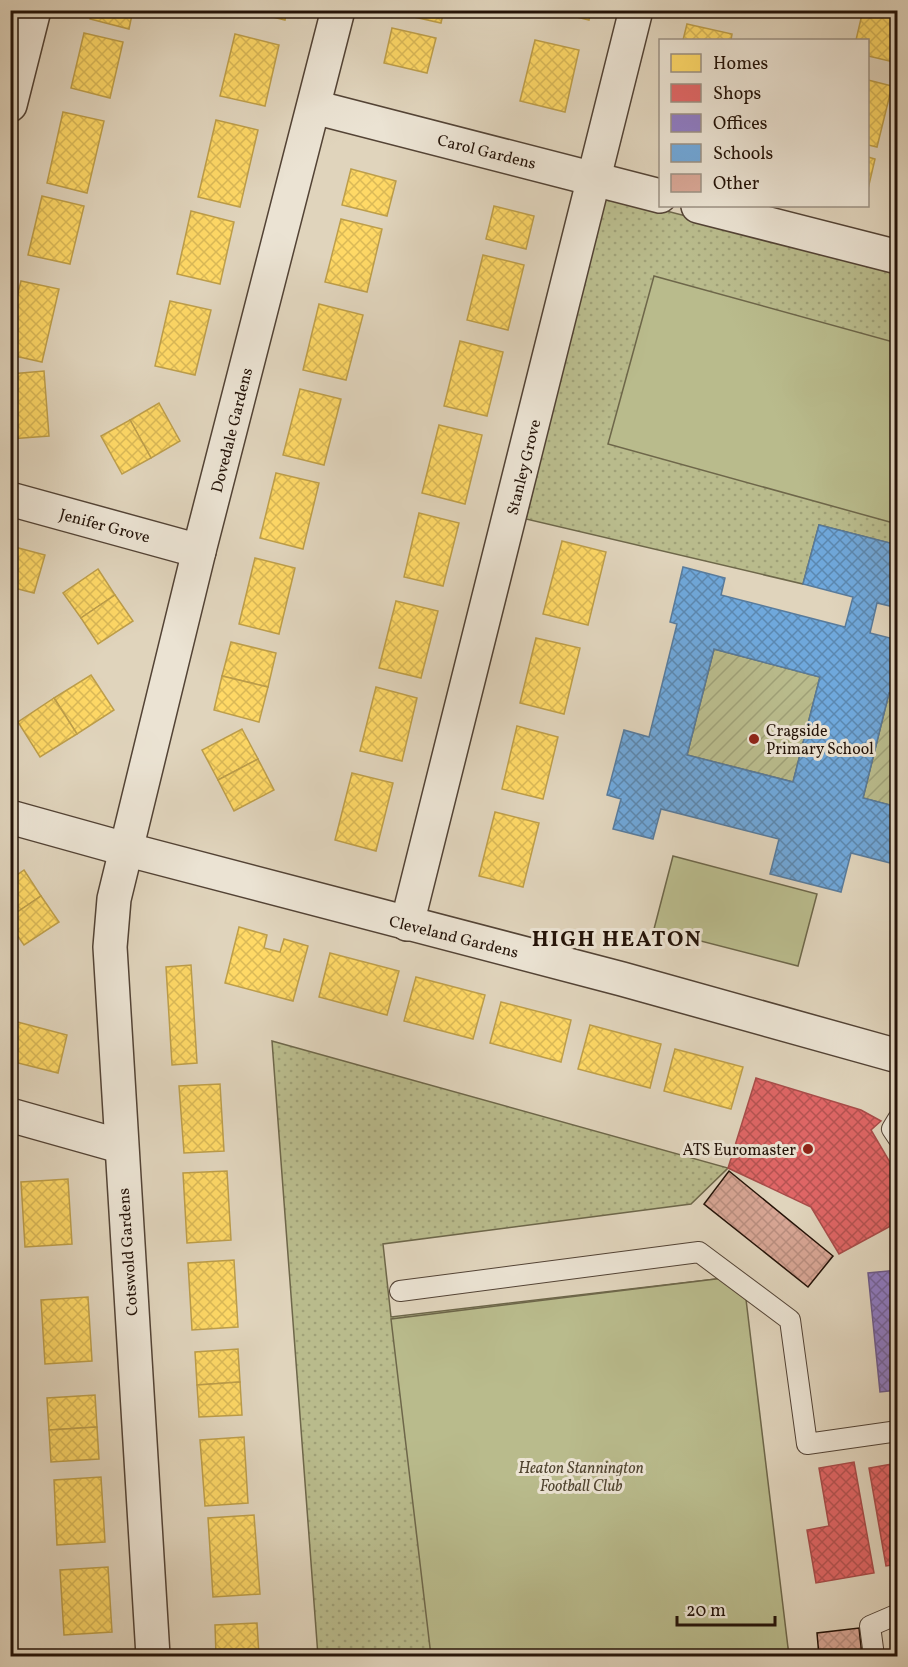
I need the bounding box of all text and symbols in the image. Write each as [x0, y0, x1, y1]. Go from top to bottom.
legend [659, 39, 869, 207]
text: Homes [713, 52, 768, 77]
text: Shops [713, 82, 761, 107]
text: Offices [713, 112, 768, 137]
street label: Carol Gardens [435, 130, 538, 176]
text: Schools [713, 142, 773, 167]
text: Other [713, 172, 760, 197]
street label: Dovedale Gardens [207, 366, 259, 495]
street label: Stanley Grove [502, 417, 547, 518]
street label: Jenifer Grove [57, 504, 152, 550]
place label: Cragside Primary School [766, 721, 874, 761]
marker: Cragside Primary School [747, 732, 761, 746]
street label: Cleveland Gardens [387, 911, 521, 965]
district label: HIGH HEATON [532, 925, 702, 956]
place label: ATS Euromaster [683, 1140, 796, 1162]
marker: ATS Euromaster [801, 1142, 815, 1156]
street label: Cotswold Gardens [114, 1187, 144, 1317]
park label: Heaton Stannington Football Club [518, 1458, 644, 1498]
scale bar [677, 1589, 774, 1627]
text: 20 m [686, 1599, 726, 1624]

